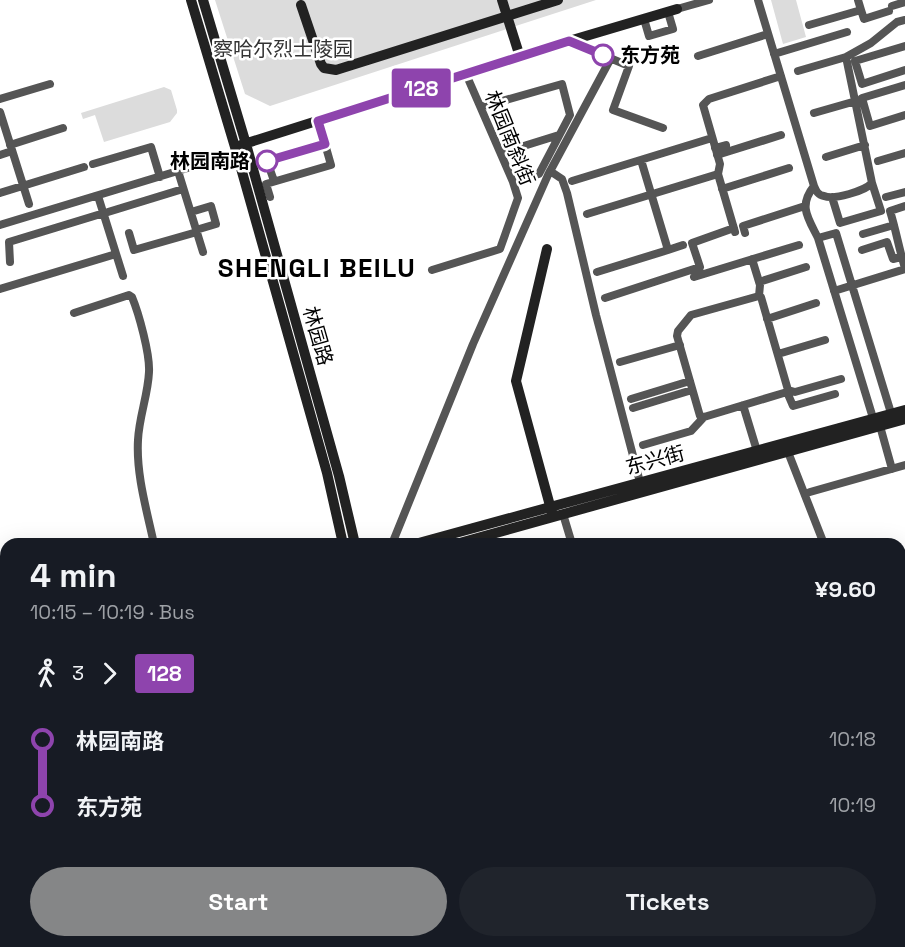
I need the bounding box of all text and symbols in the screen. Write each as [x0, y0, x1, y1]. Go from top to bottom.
park label: 察哈尔烈士陵园 [213, 36, 353, 62]
place label: 东方苑 [620, 42, 680, 68]
marker: 东方苑 [592, 44, 614, 66]
line badge: 128 [386, 68, 456, 107]
text: 128 [404, 75, 438, 102]
street label: 林园南斜街 [479, 87, 541, 189]
place label: 林园南路 [170, 148, 250, 174]
marker: 林园南路 [256, 150, 278, 172]
district label: SHENGLI BEILU [218, 251, 416, 285]
street label: 林园路 [297, 304, 339, 368]
street label: 东兴街 [623, 440, 687, 480]
text: 4 min [30, 555, 117, 597]
text: ¥9.60 [815, 575, 876, 603]
text: 10:15 – 10:19 · Bus [30, 599, 195, 625]
icon: walk [30, 657, 63, 690]
icon: forward [93, 657, 126, 690]
text: 3 [72, 660, 84, 686]
text: 128 [147, 660, 182, 687]
text: 10:18 [829, 726, 876, 752]
text: 林园南路 [76, 727, 164, 755]
text: 10:19 [829, 792, 876, 818]
text: 东方苑 [76, 793, 142, 821]
button: Start [30, 867, 447, 936]
button: Tickets [459, 867, 876, 936]

